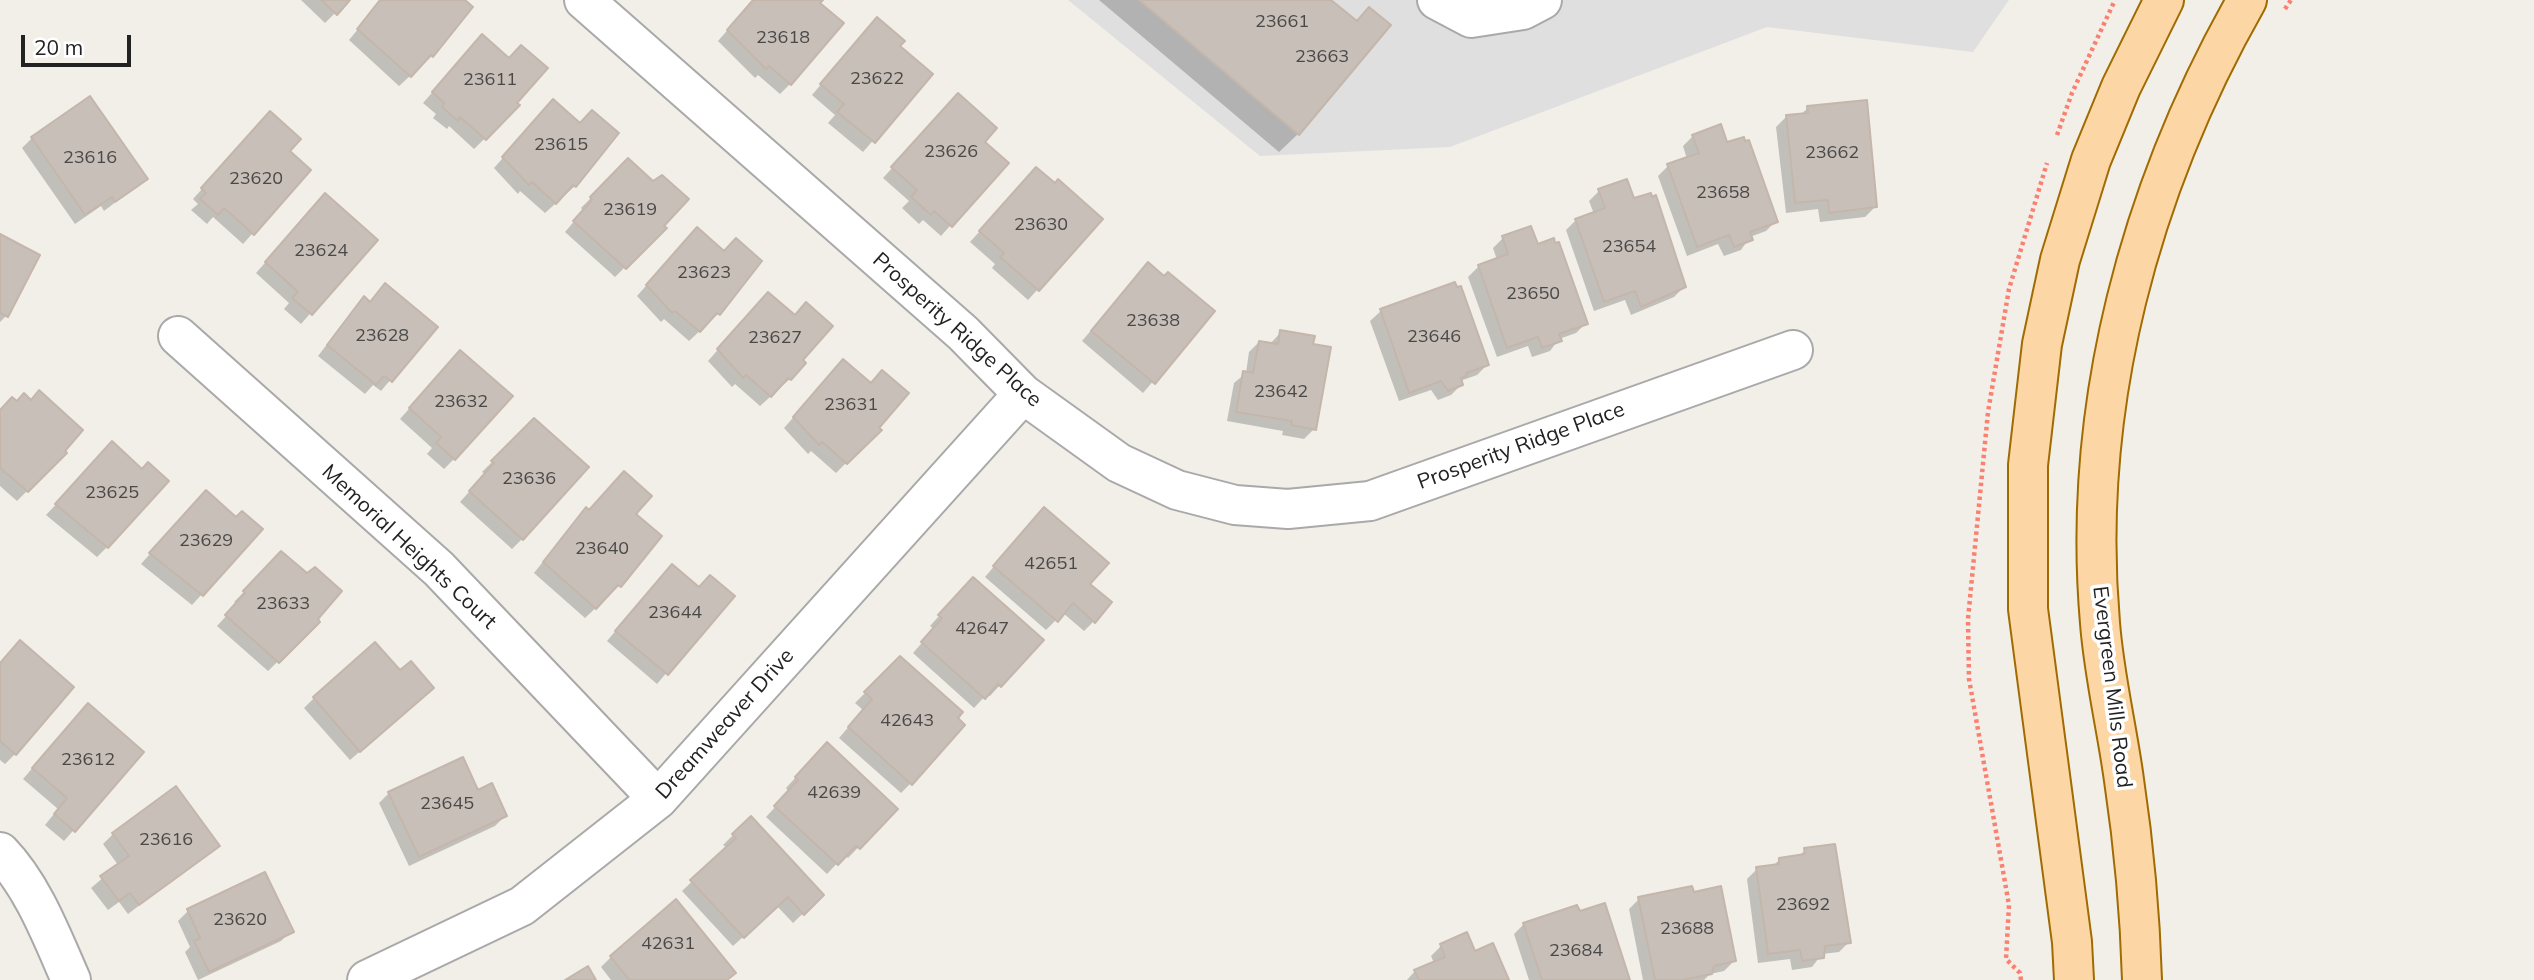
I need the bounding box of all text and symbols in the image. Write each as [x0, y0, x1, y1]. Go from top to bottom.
house number: 23661 [1255, 11, 1309, 33]
scale bar [24, 21, 135, 65]
house number: 23618 [756, 27, 810, 49]
text: 20 m [34, 34, 83, 60]
house number: 23663 [1295, 46, 1349, 68]
house number: 23622 [850, 68, 904, 90]
house number: 23611 [463, 69, 517, 91]
house number: 23615 [534, 134, 588, 156]
house number: 23626 [924, 141, 978, 163]
house number: 23662 [1805, 142, 1859, 164]
house number: 23616 [63, 147, 117, 169]
house number: 23620 [229, 168, 283, 190]
house number: 23658 [1696, 182, 1750, 204]
house number: 23619 [603, 199, 657, 221]
house number: 23630 [1014, 214, 1068, 236]
house number: 23654 [1602, 236, 1656, 258]
house number: 23624 [294, 240, 348, 262]
street label: Prosperity Ridge Place [867, 247, 1047, 413]
house number: 23623 [677, 262, 731, 284]
house number: 23650 [1506, 283, 1560, 305]
house number: 23638 [1126, 310, 1180, 332]
house number: 23628 [355, 325, 409, 347]
house number: 23646 [1407, 326, 1461, 348]
house number: 23627 [748, 327, 802, 349]
house number: 23642 [1254, 381, 1308, 403]
house number: 23632 [434, 391, 488, 413]
house number: 23631 [824, 394, 878, 416]
street label: Prosperity Ridge Place [1414, 397, 1628, 495]
street label: Memorial Heights Court [316, 460, 502, 634]
house number: 23636 [502, 468, 556, 490]
house number: 23625 [85, 482, 139, 504]
house number: 23629 [179, 530, 233, 552]
house number: 23640 [575, 538, 629, 560]
house number: 42651 [1024, 553, 1078, 575]
street label: Evergreen Mills Road [2087, 585, 2137, 789]
house number: 23633 [256, 593, 310, 615]
house number: 23644 [648, 602, 702, 624]
house number: 42647 [955, 618, 1009, 640]
street label: Dreamweaver Drive [651, 644, 799, 804]
house number: 42643 [880, 710, 934, 732]
house number: 23612 [61, 749, 115, 771]
house number: 42639 [807, 782, 861, 804]
house number: 23645 [420, 793, 474, 815]
house number: 23616 [139, 829, 193, 851]
house number: 23692 [1776, 894, 1830, 916]
house number: 23620 [213, 909, 267, 931]
house number: 23688 [1660, 918, 1714, 940]
house number: 42631 [641, 933, 695, 955]
house number: 23684 [1549, 940, 1603, 962]

